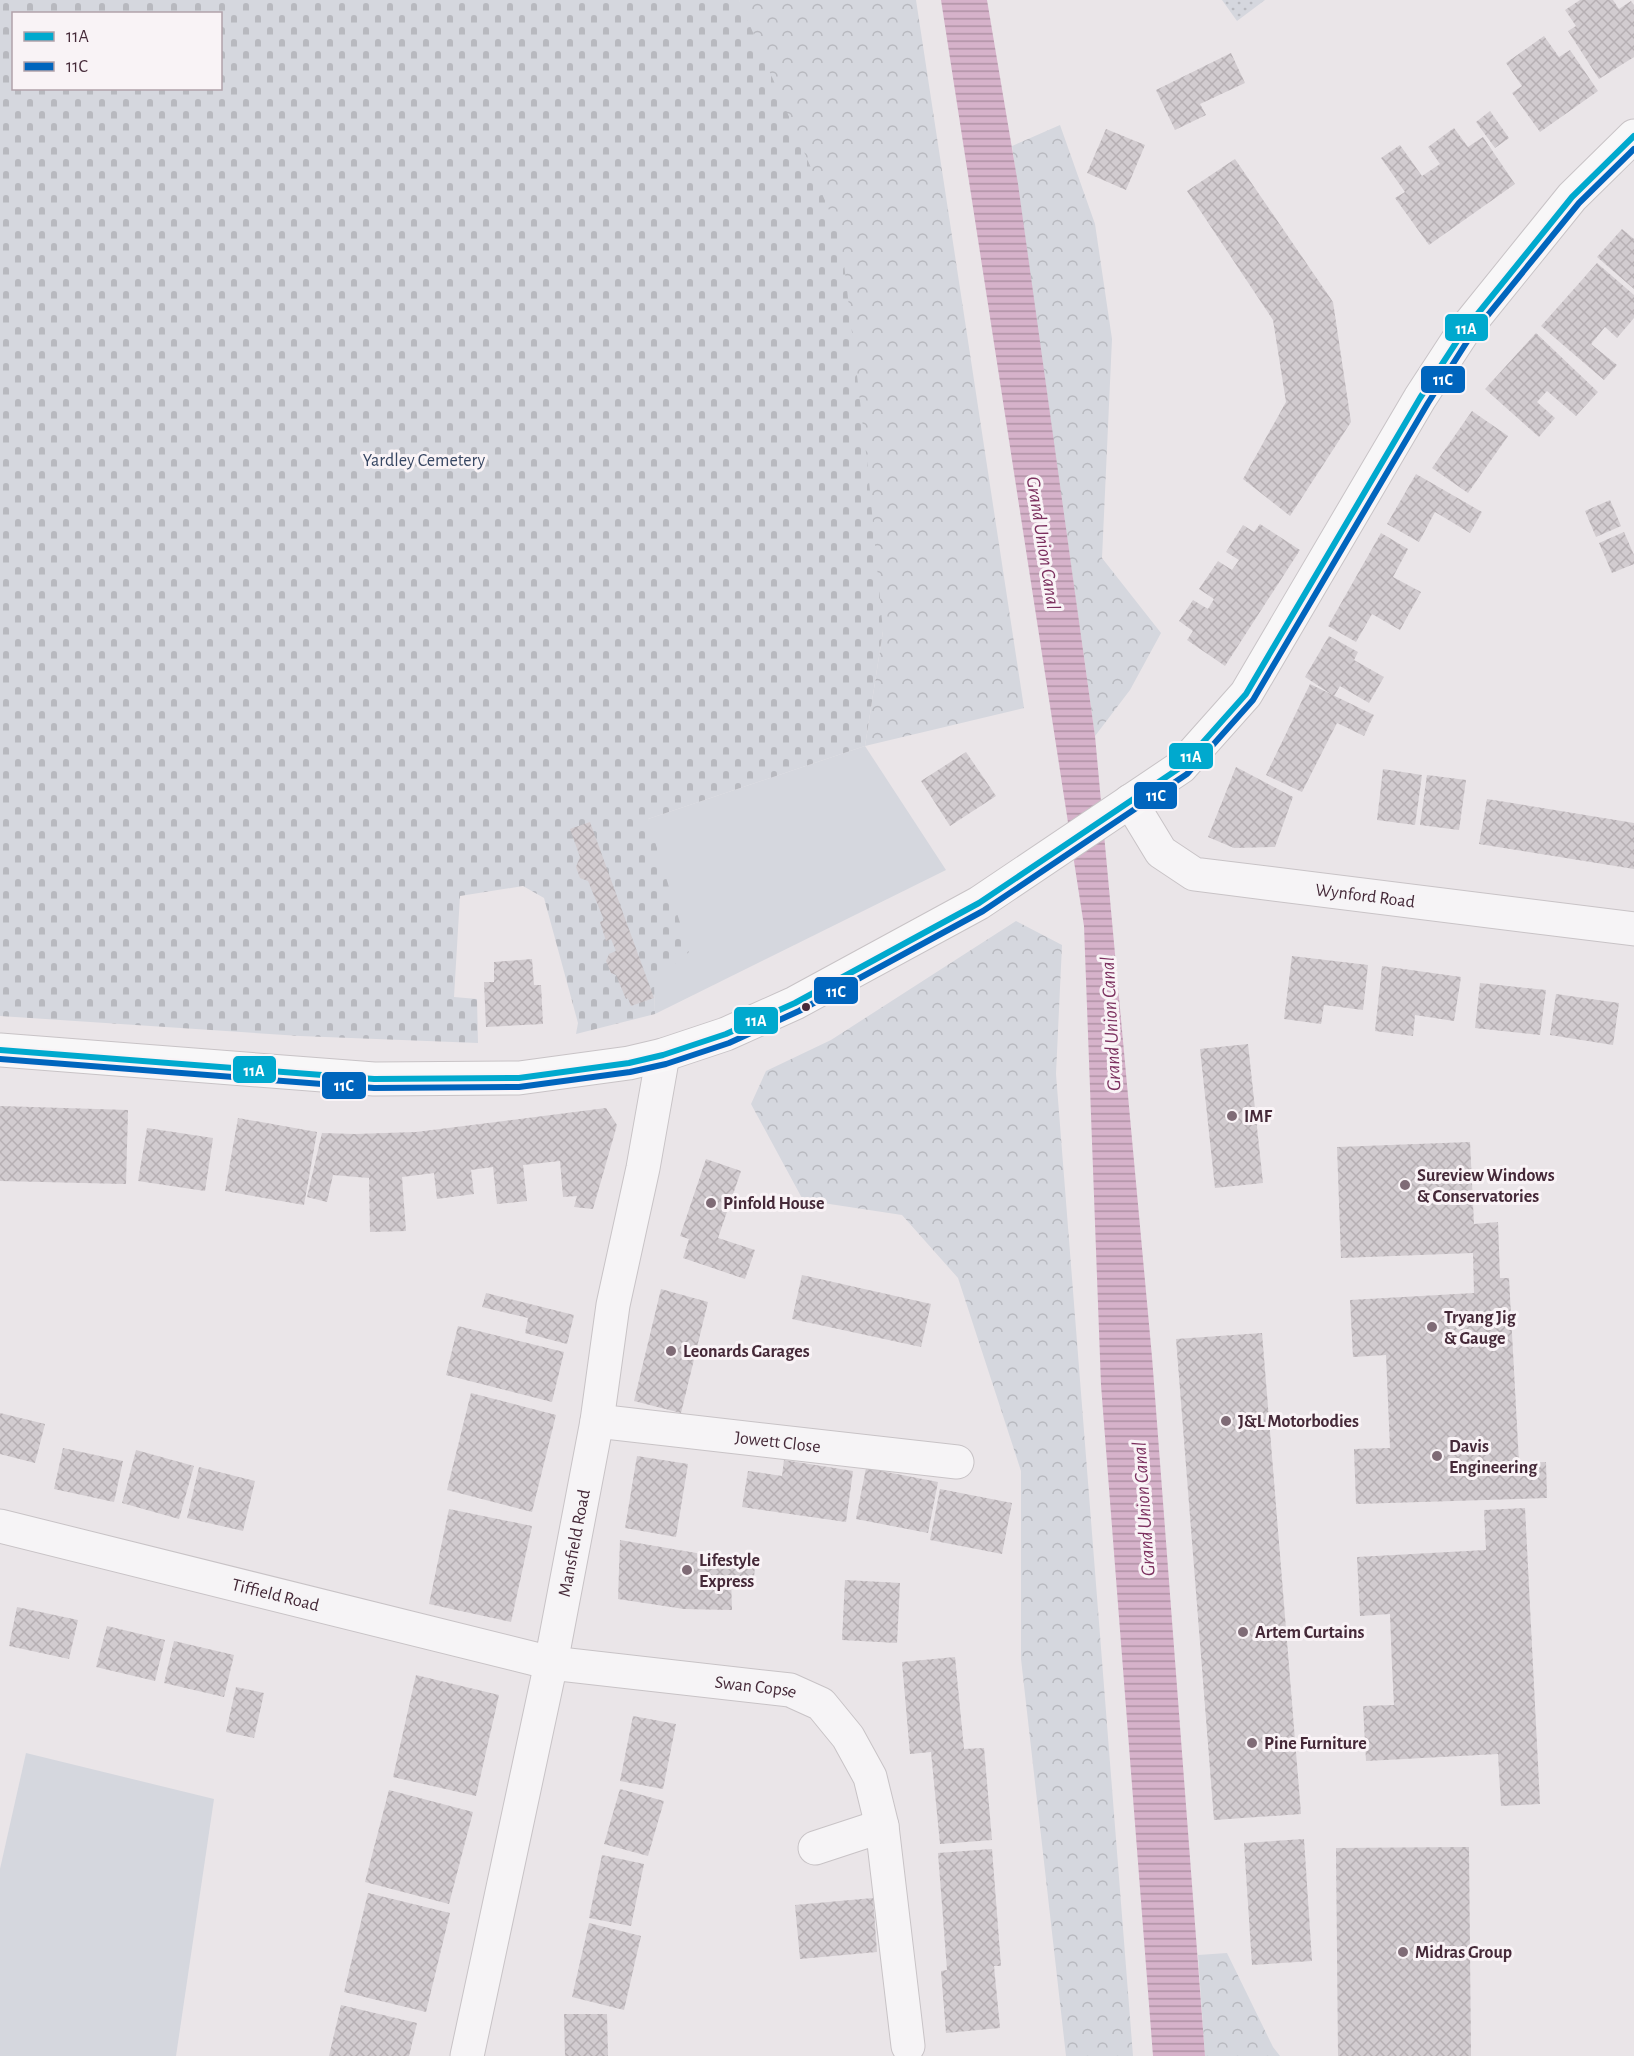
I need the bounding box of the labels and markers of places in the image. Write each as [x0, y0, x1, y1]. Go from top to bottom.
unlabelled marker [800, 1001, 812, 1013]
place label: IMF [1244, 1108, 1273, 1126]
marker: IMF [1225, 1109, 1239, 1123]
place label: Sureview Windows & Conservatories [1417, 1167, 1555, 1206]
marker: Sureview Windows & Conservatories [1398, 1178, 1412, 1192]
place label: Pinfold House [723, 1195, 824, 1213]
marker: Pinfold House [704, 1196, 718, 1210]
place label: Tryang Jig & Gauge [1444, 1309, 1517, 1348]
marker: Tryang Jig & Gauge [1425, 1320, 1439, 1334]
place label: Leonards Garages [683, 1343, 810, 1361]
marker: Leonards Garages [664, 1344, 678, 1358]
place label: J&L Motorbodies [1238, 1413, 1359, 1431]
marker: J&L Motorbodies [1219, 1414, 1233, 1428]
place label: Davis Engineering [1449, 1438, 1538, 1477]
marker: Davis Engineering [1430, 1449, 1444, 1463]
place label: Lifestyle Express [699, 1552, 760, 1591]
marker: Lifestyle Express [680, 1563, 694, 1577]
place label: Artem Curtains [1255, 1624, 1364, 1642]
marker: Artem Curtains [1236, 1625, 1250, 1639]
place label: Pine Furniture [1264, 1735, 1367, 1753]
marker: Pine Furniture [1245, 1736, 1259, 1750]
place label: Midras Group [1415, 1944, 1512, 1962]
marker: Midras Group [1396, 1945, 1410, 1959]

